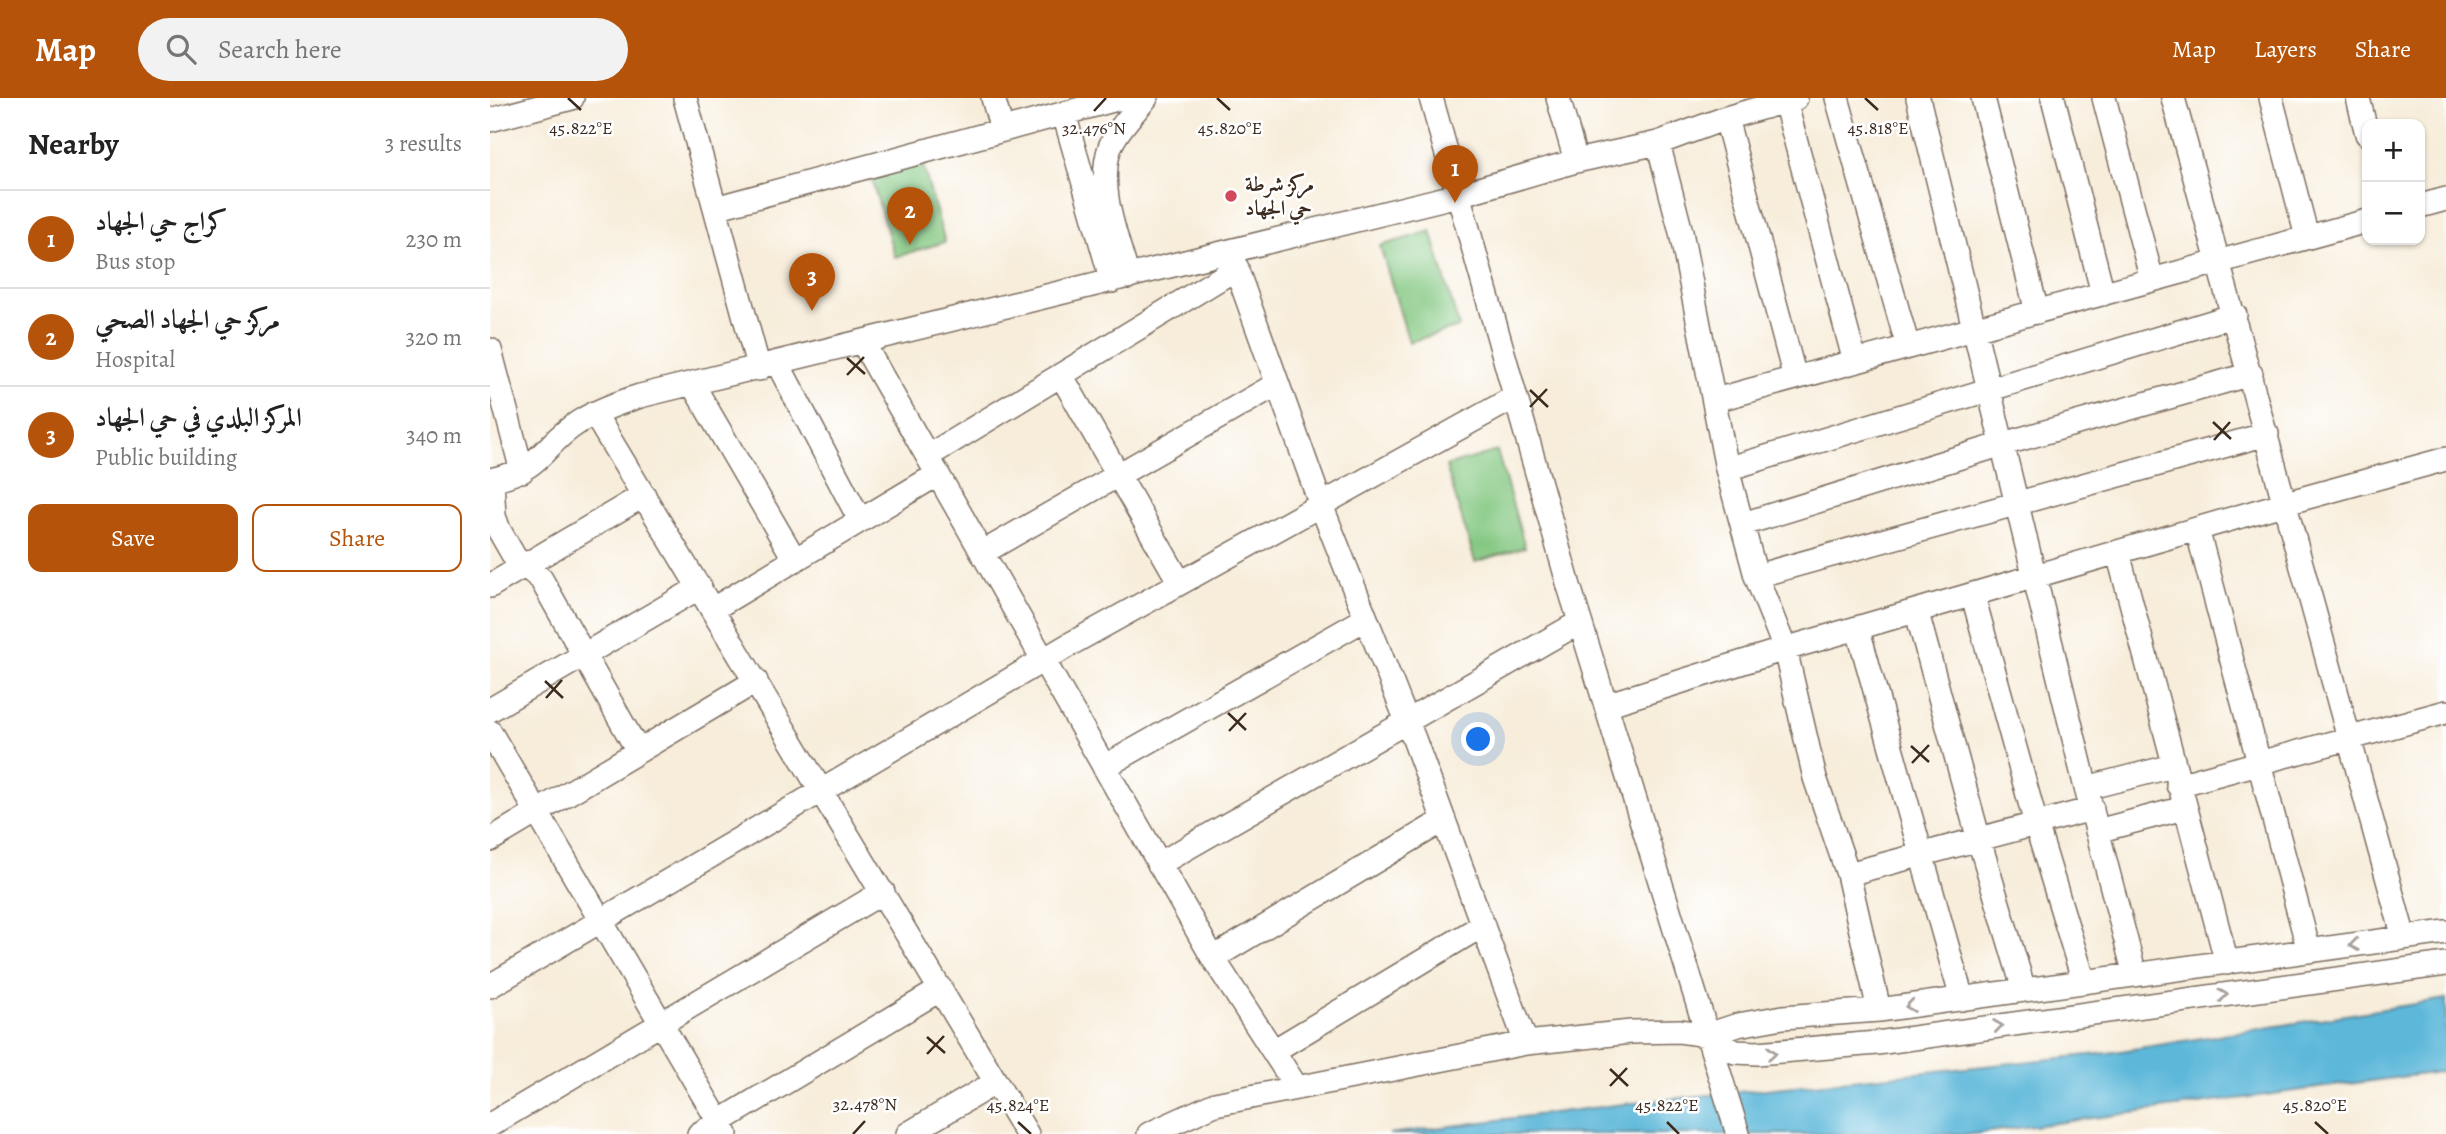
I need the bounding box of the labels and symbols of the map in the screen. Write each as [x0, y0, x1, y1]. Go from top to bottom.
text: 45.822°E [549, 116, 613, 140]
text: 32.476°N [1062, 116, 1126, 140]
text: 45.820°E [1198, 116, 1262, 140]
text: 45.818°E [1847, 116, 1909, 140]
pin: 1 [1432, 145, 1478, 203]
place label: مركز شرطة حي الجهاد [1245, 170, 1314, 226]
pin: 2 [887, 187, 933, 245]
marker: مركز شرطة حي الجهاد [1223, 188, 1239, 204]
pin: 3 [789, 253, 835, 311]
your location [1461, 722, 1495, 756]
one-way arrow [2348, 937, 2360, 952]
one-way arrow [2217, 988, 2229, 1003]
one-way arrow [1905, 998, 1916, 1013]
one-way arrow [1992, 1019, 2003, 1034]
one-way arrow [1767, 1045, 1778, 1060]
text: 32.478°N [833, 1092, 897, 1116]
text: 45.824°E [987, 1093, 1049, 1117]
text: 45.822°E [1635, 1093, 1699, 1117]
text: 45.820°E [2283, 1093, 2347, 1117]

